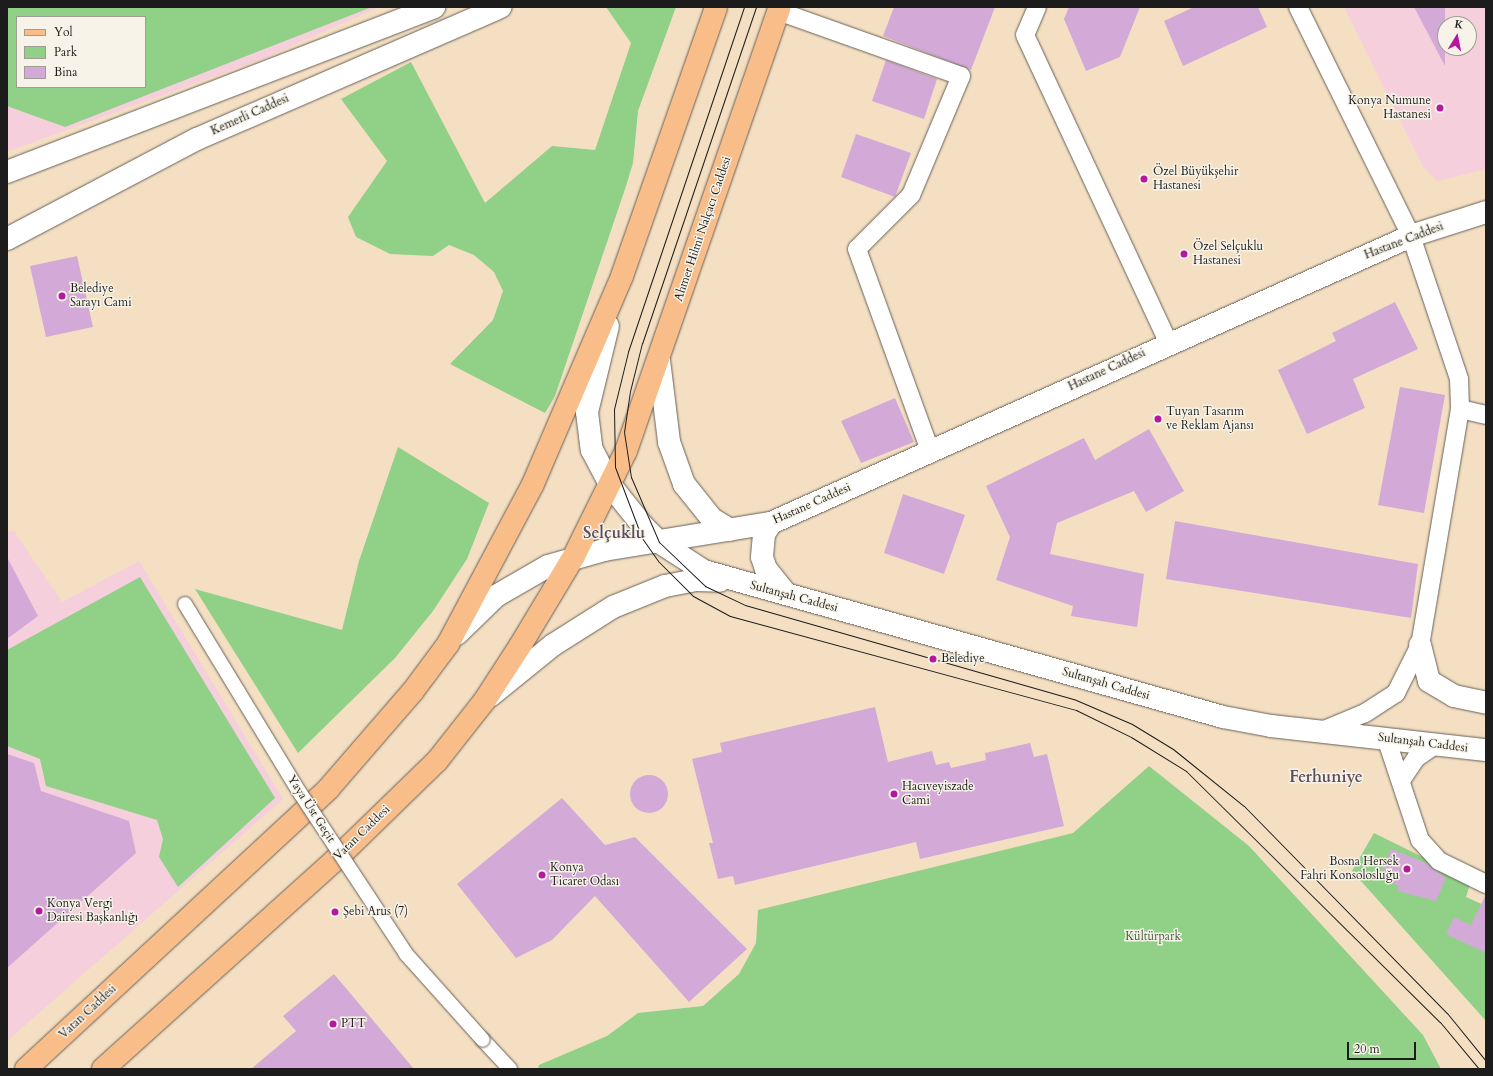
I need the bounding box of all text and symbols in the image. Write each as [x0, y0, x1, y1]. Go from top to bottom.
legend [16, 16, 146, 88]
north arrow [1437, 16, 1477, 56]
text: K [1453, 17, 1465, 33]
text: Yol [54, 24, 73, 40]
text: Park [54, 44, 77, 60]
text: Bina [54, 64, 78, 80]
street label: Kemerli Caddesi [209, 91, 291, 139]
place label: Konya Numune Hastanesi [1348, 94, 1431, 122]
marker: Konya Numune Hastanesi [1434, 102, 1446, 114]
street label: Ahmet Hilmi Nalçacı Caddesi [671, 155, 735, 303]
place label: Özel Büyükşehir Hastanesi [1153, 165, 1238, 193]
marker: Özel Büyükşehir Hastanesi [1138, 173, 1150, 185]
street label: Hastane Caddesi [1362, 219, 1446, 263]
place label: Özel Selçuklu Hastanesi [1193, 240, 1263, 268]
marker: Özel Selçuklu Hastanesi [1178, 248, 1190, 260]
place label: Belediye Sarayı Cami [70, 282, 132, 310]
marker: Belediye Sarayı Cami [57, 291, 67, 301]
street label: Hastane Caddesi [1066, 346, 1148, 394]
place label: Tuyan Tasarım ve Reklam Ajansı [1166, 405, 1254, 433]
marker: Tuyan Tasarım ve Reklam Ajansı [1153, 414, 1163, 424]
street label: Hastane Caddesi [771, 480, 853, 528]
district label: Selçuklu [583, 523, 645, 543]
street label: Sultanşah Caddesi [748, 578, 840, 616]
place label: Belediye [941, 652, 985, 666]
marker: Belediye [928, 654, 938, 664]
street label: Sultanşah Caddesi [1061, 665, 1151, 703]
street label: Sultanşah Caddesi [1377, 730, 1469, 756]
district label: Ferhuniye [1289, 767, 1363, 787]
street label: Yaya Üst Geçit [284, 773, 338, 845]
place label: Hacıveyiszade Cami [902, 780, 974, 808]
marker: Hacıveyiszade Cami [889, 789, 899, 799]
street label: Vatan Caddesi [331, 802, 393, 864]
place label: Bosna Hersek Fahri Konsolosluğu [1300, 855, 1399, 883]
place label: Konya Ticaret Odası [550, 861, 619, 889]
marker: Bosna Hersek Fahri Konsolosluğu [1402, 864, 1412, 874]
marker: Konya Ticaret Odası [537, 870, 547, 880]
place label: Konya Vergi Dairesi Başkanlığı [47, 897, 138, 925]
place label: Şebi Arus (7) [343, 905, 408, 919]
marker: Konya Vergi Dairesi Başkanlığı [34, 906, 44, 916]
marker: Şebi Arus (7) [330, 907, 340, 917]
park label: Kültürpark [1125, 930, 1181, 944]
street label: Vatan Caddesi [56, 982, 120, 1042]
place label: PTT [341, 1017, 366, 1031]
marker: PTT [328, 1019, 338, 1029]
scale bar [1349, 1034, 1418, 1060]
text: 20 m [1354, 1041, 1380, 1057]

